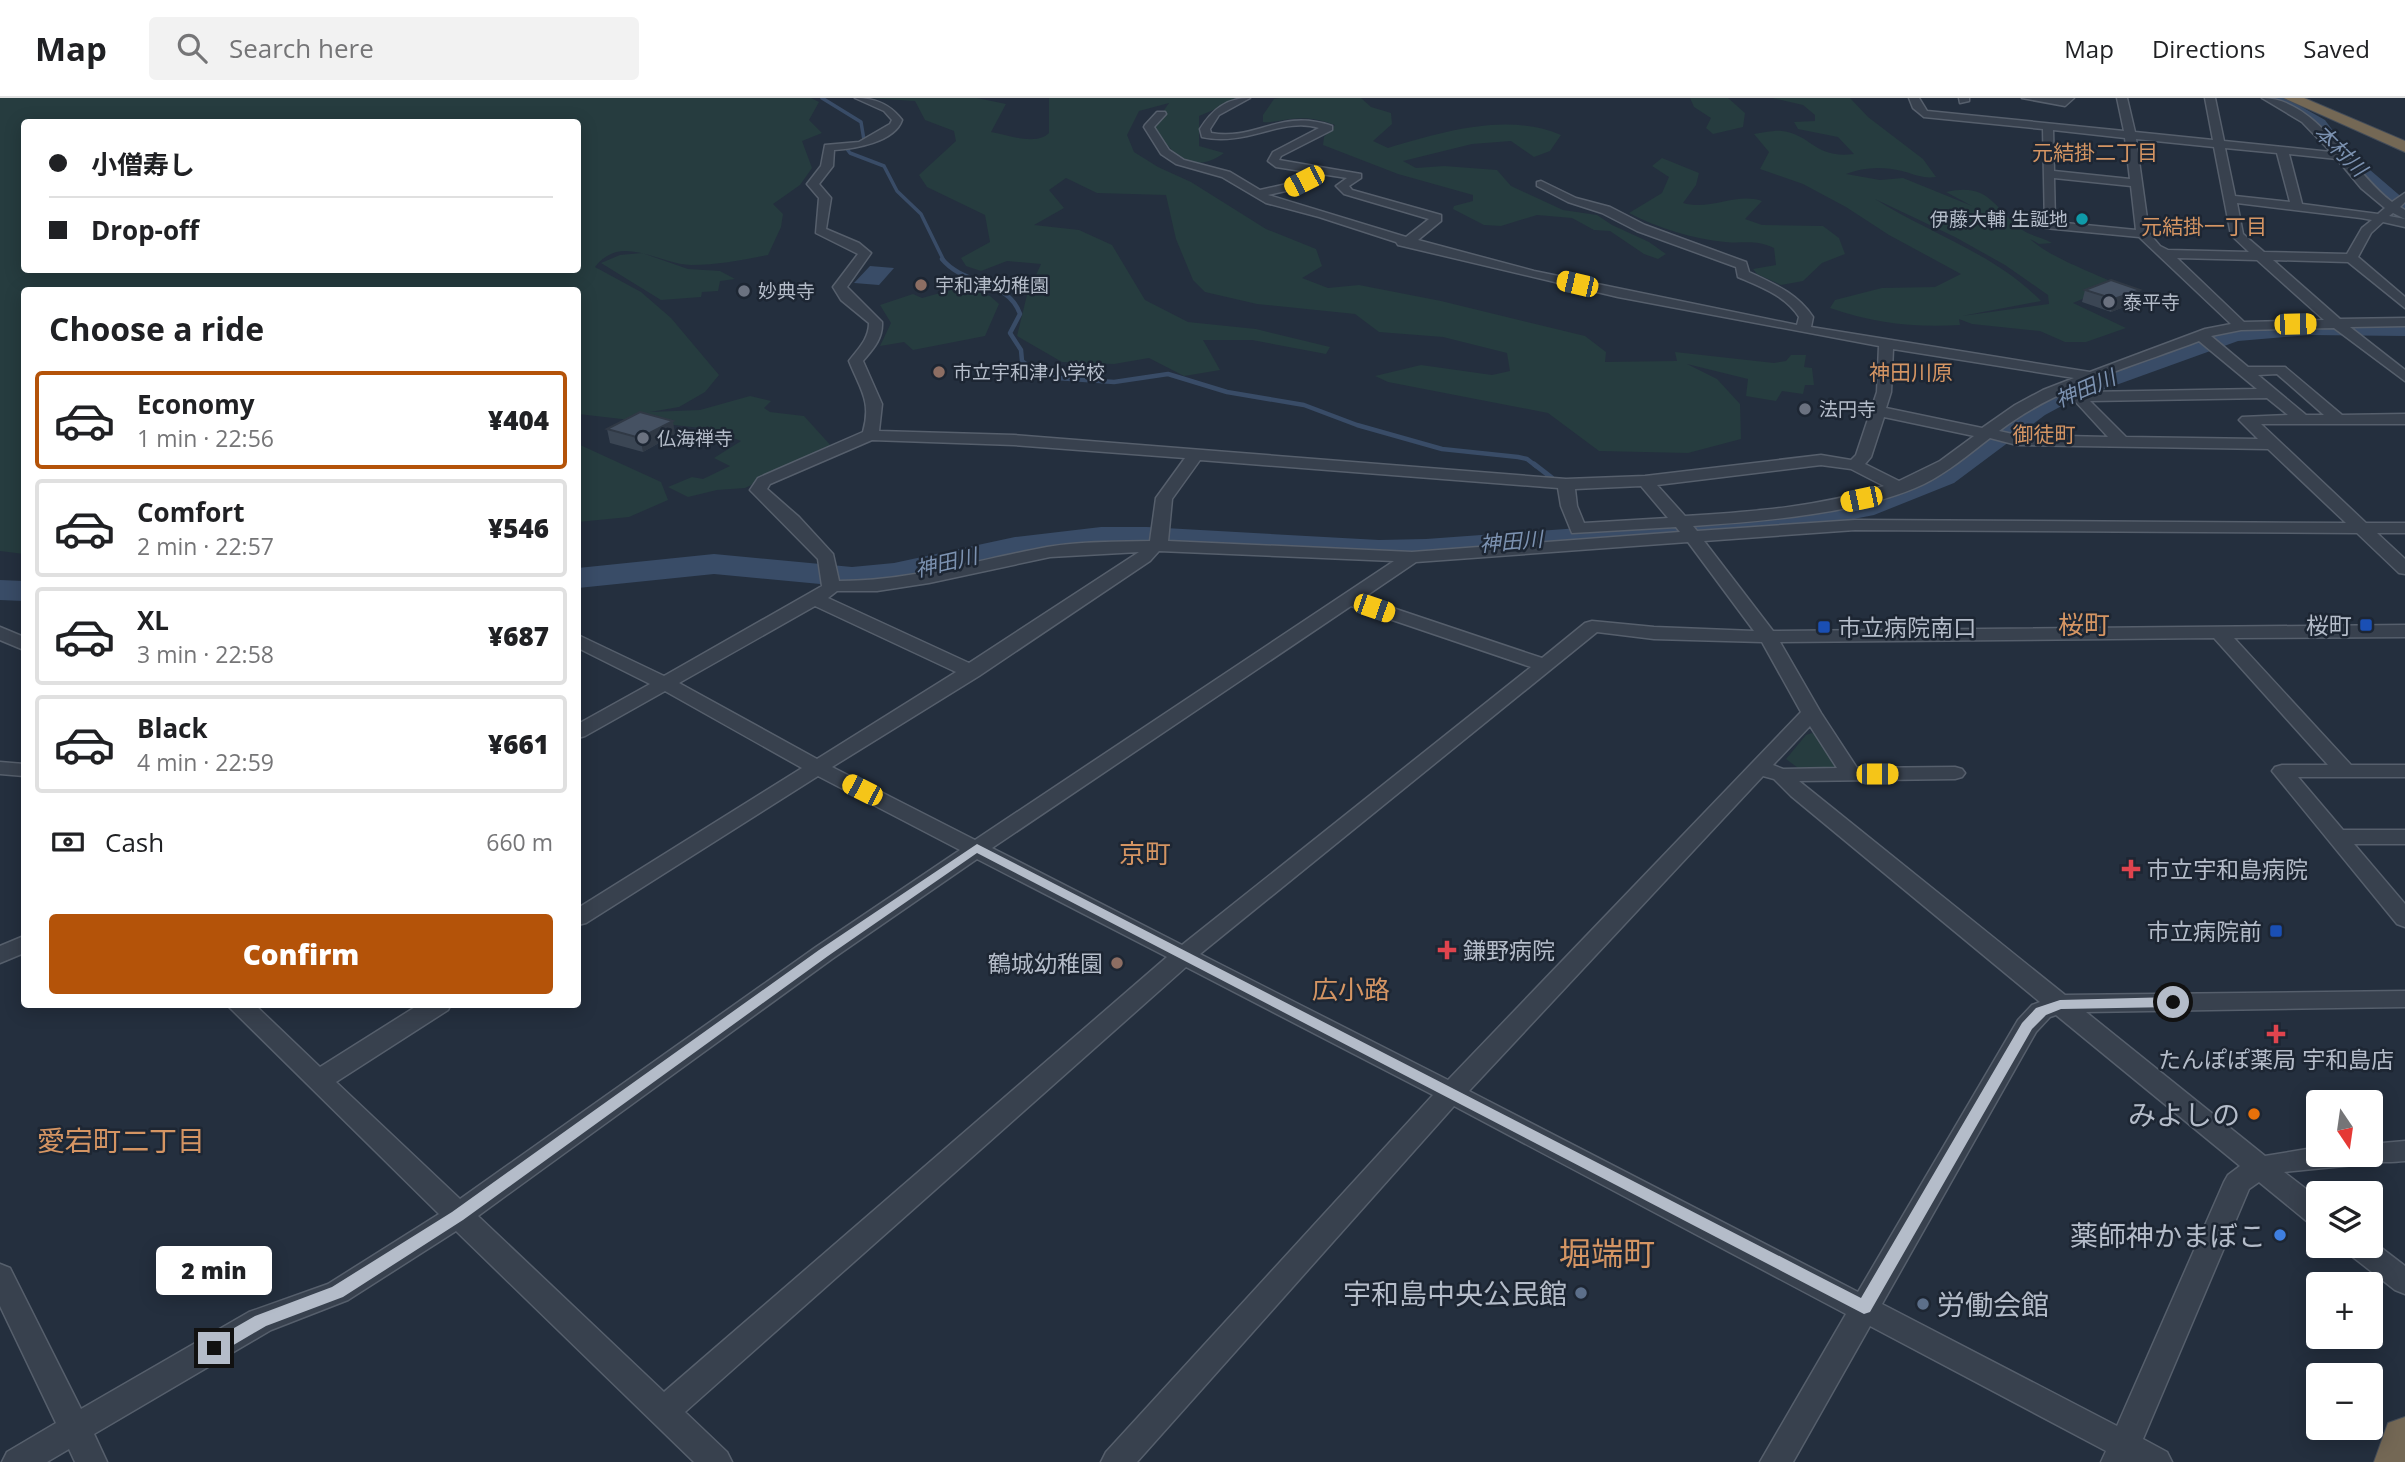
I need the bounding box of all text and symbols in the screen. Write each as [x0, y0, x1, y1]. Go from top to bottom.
search box [149, 17, 639, 80]
text: Map [35, 26, 107, 71]
icon: search [173, 29, 211, 67]
text: Search here [229, 30, 374, 66]
text: Map [2064, 32, 2114, 65]
text: Directions [2152, 32, 2265, 65]
text: Saved [2303, 32, 2370, 65]
water label: 本村川 [2309, 118, 2375, 184]
district label: 元結掛二丁目 [2032, 138, 2158, 166]
text: 小僧寿し [91, 146, 195, 182]
car [1281, 162, 1328, 200]
place label: 伊藤大輔 生誕地 [1930, 206, 2068, 232]
marker: 伊藤大輔 生誕地 [2074, 211, 2090, 227]
text: Drop-off [91, 212, 199, 248]
district label: 元結掛一丁目 [2141, 212, 2267, 240]
car [1555, 269, 1600, 299]
place label: 宇和津幼稚園 [935, 272, 1049, 298]
marker: 宇和津幼稚園 [913, 277, 929, 293]
place label: 妙典寺 [758, 278, 815, 304]
marker: 妙典寺 [736, 283, 752, 299]
place label: 泰平寺 [2123, 289, 2180, 315]
marker: 泰平寺 [2101, 294, 2117, 310]
text: Choose a ride [49, 307, 264, 350]
car [2274, 313, 2317, 335]
district label: 神田川原 [1869, 358, 1953, 386]
place label: 市立宇和津小学校 [953, 359, 1105, 385]
water label: 神田川 [2051, 362, 2121, 413]
marker: 市立宇和津小学校 [931, 364, 947, 380]
text: Economy [137, 386, 255, 422]
icon: car [53, 389, 116, 452]
place label: 法円寺 [1819, 396, 1876, 422]
marker: 法円寺 [1797, 401, 1813, 417]
text: ¥404 [488, 402, 549, 438]
district label: 御徒町 [2013, 420, 2076, 448]
text: 1 min · 22:56 [137, 422, 274, 454]
place label: 仏海禅寺 [657, 425, 733, 451]
marker: 仏海禅寺 [635, 430, 651, 446]
car [1839, 484, 1884, 514]
text: Comfort [137, 494, 244, 530]
icon: car [53, 497, 116, 560]
text: ¥546 [488, 510, 549, 546]
water label: 神田川 [1478, 524, 1546, 558]
text: 2 min · 22:57 [137, 530, 274, 562]
water label: 神田川 [912, 541, 982, 583]
car [1351, 591, 1398, 625]
text: XL [137, 602, 169, 638]
icon: car [53, 605, 116, 668]
district label: 桜町 [2058, 606, 2110, 642]
place label: 桜町 [2306, 609, 2352, 641]
place label: 市立病院南口 [1838, 611, 1976, 643]
marker: 桜町 [2358, 617, 2374, 633]
text: ¥687 [488, 618, 549, 654]
marker: 市立病院南口 [1816, 619, 1832, 635]
text: 3 min · 22:58 [137, 638, 274, 670]
text: Black [137, 710, 208, 746]
icon: car [53, 713, 116, 776]
text: ¥661 [488, 726, 549, 762]
text: 4 min · 22:59 [137, 746, 274, 778]
car [1857, 764, 1899, 785]
car [839, 771, 886, 809]
icon: cash [49, 823, 87, 861]
text: Cash [105, 824, 164, 860]
text: 660 m [486, 826, 553, 858]
district label: 京町 [1119, 835, 1171, 871]
place label: 市立宇和島病院 [2147, 853, 2308, 885]
marker: 市立宇和島病院 [2121, 859, 2141, 879]
button: Confirm [49, 914, 553, 994]
place label: 市立病院前 [2147, 915, 2262, 947]
marker: 市立病院前 [2268, 923, 2284, 939]
place label: 鎌野病院 [1463, 934, 1555, 966]
marker: 鎌野病院 [1437, 940, 1457, 960]
place label: 鶴城幼稚園 [988, 947, 1103, 979]
marker: 鶴城幼稚園 [1109, 955, 1125, 971]
district label: 広小路 [1312, 971, 1390, 1007]
route start [2157, 986, 2189, 1018]
marker: たんぽぽ薬局 宇和島店 [2268, 1026, 2284, 1042]
place label: たんぽぽ薬局 宇和島店 [2158, 1043, 2394, 1075]
north arrow [2306, 1090, 2384, 1167]
map controls [2306, 1090, 2383, 1440]
place label: みよしの [2128, 1095, 2240, 1133]
marker: みよしの [2246, 1106, 2262, 1122]
district label: 愛宕町二丁目 [37, 1121, 205, 1159]
button: layers [2306, 1181, 2383, 1258]
place label: 薬師神かまぼこ [2070, 1216, 2266, 1254]
marker: 薬師神かまぼこ [2272, 1227, 2288, 1243]
district label: 堀端町 [1559, 1231, 1655, 1274]
callout: 2 min [156, 1246, 272, 1296]
text: 2 min [181, 1254, 247, 1286]
button: + [2306, 1272, 2383, 1349]
place label: 宇和島中央公民館 [1343, 1274, 1567, 1312]
marker: 宇和島中央公民館 [1573, 1285, 1589, 1301]
place label: 労働会館 [1937, 1285, 2049, 1323]
marker: 労働会館 [1915, 1296, 1931, 1312]
route end [198, 1332, 230, 1364]
button: − [2306, 1363, 2383, 1440]

